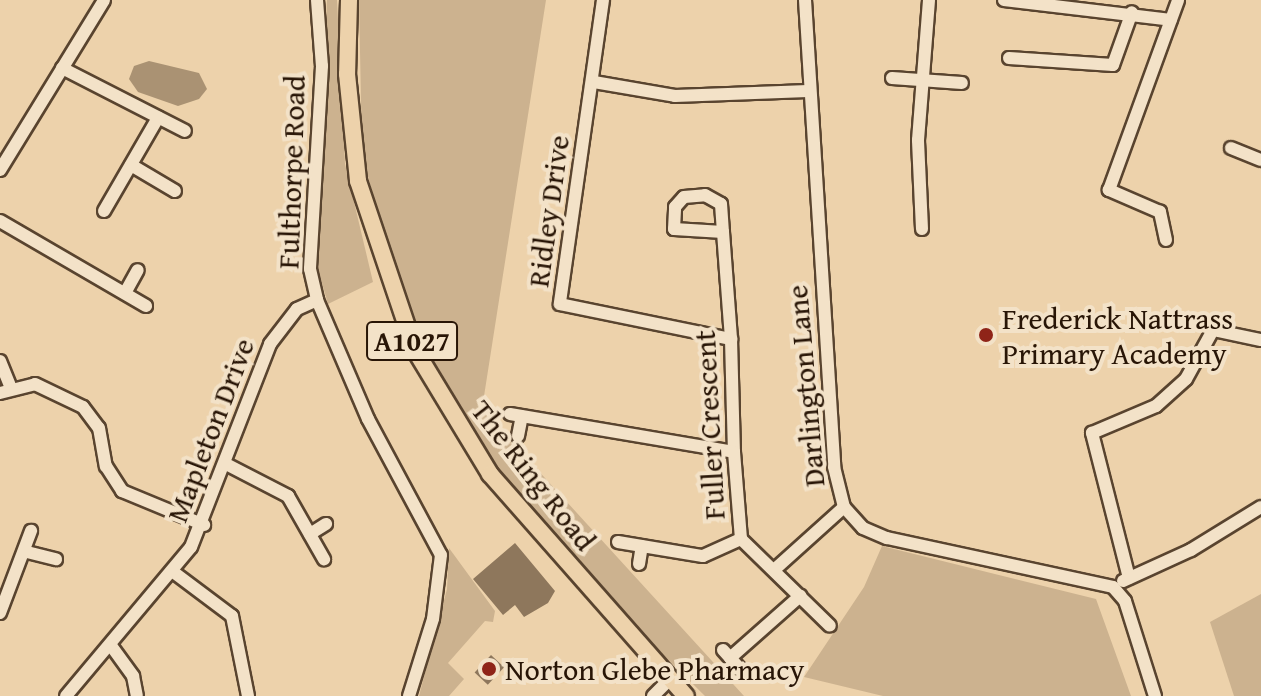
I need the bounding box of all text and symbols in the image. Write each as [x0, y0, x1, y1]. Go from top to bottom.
street label: Fulthorpe Road [270, 74, 312, 270]
street label: Ridley Drive [520, 133, 576, 289]
street label: Darlington Lane [778, 284, 832, 488]
place label: Frederick Nattrass Primary Academy [1002, 300, 1233, 370]
road number: A1027 [366, 317, 458, 365]
marker: Frederick Nattrass Primary Academy [977, 326, 995, 344]
street label: Fuller Crescent [686, 329, 732, 521]
street label: Mapleton Drive [158, 333, 262, 527]
street label: The Ring Road [464, 393, 604, 557]
place label: Norton Glebe Pharmacy [505, 651, 804, 687]
marker: Norton Glebe Pharmacy [480, 660, 498, 678]

